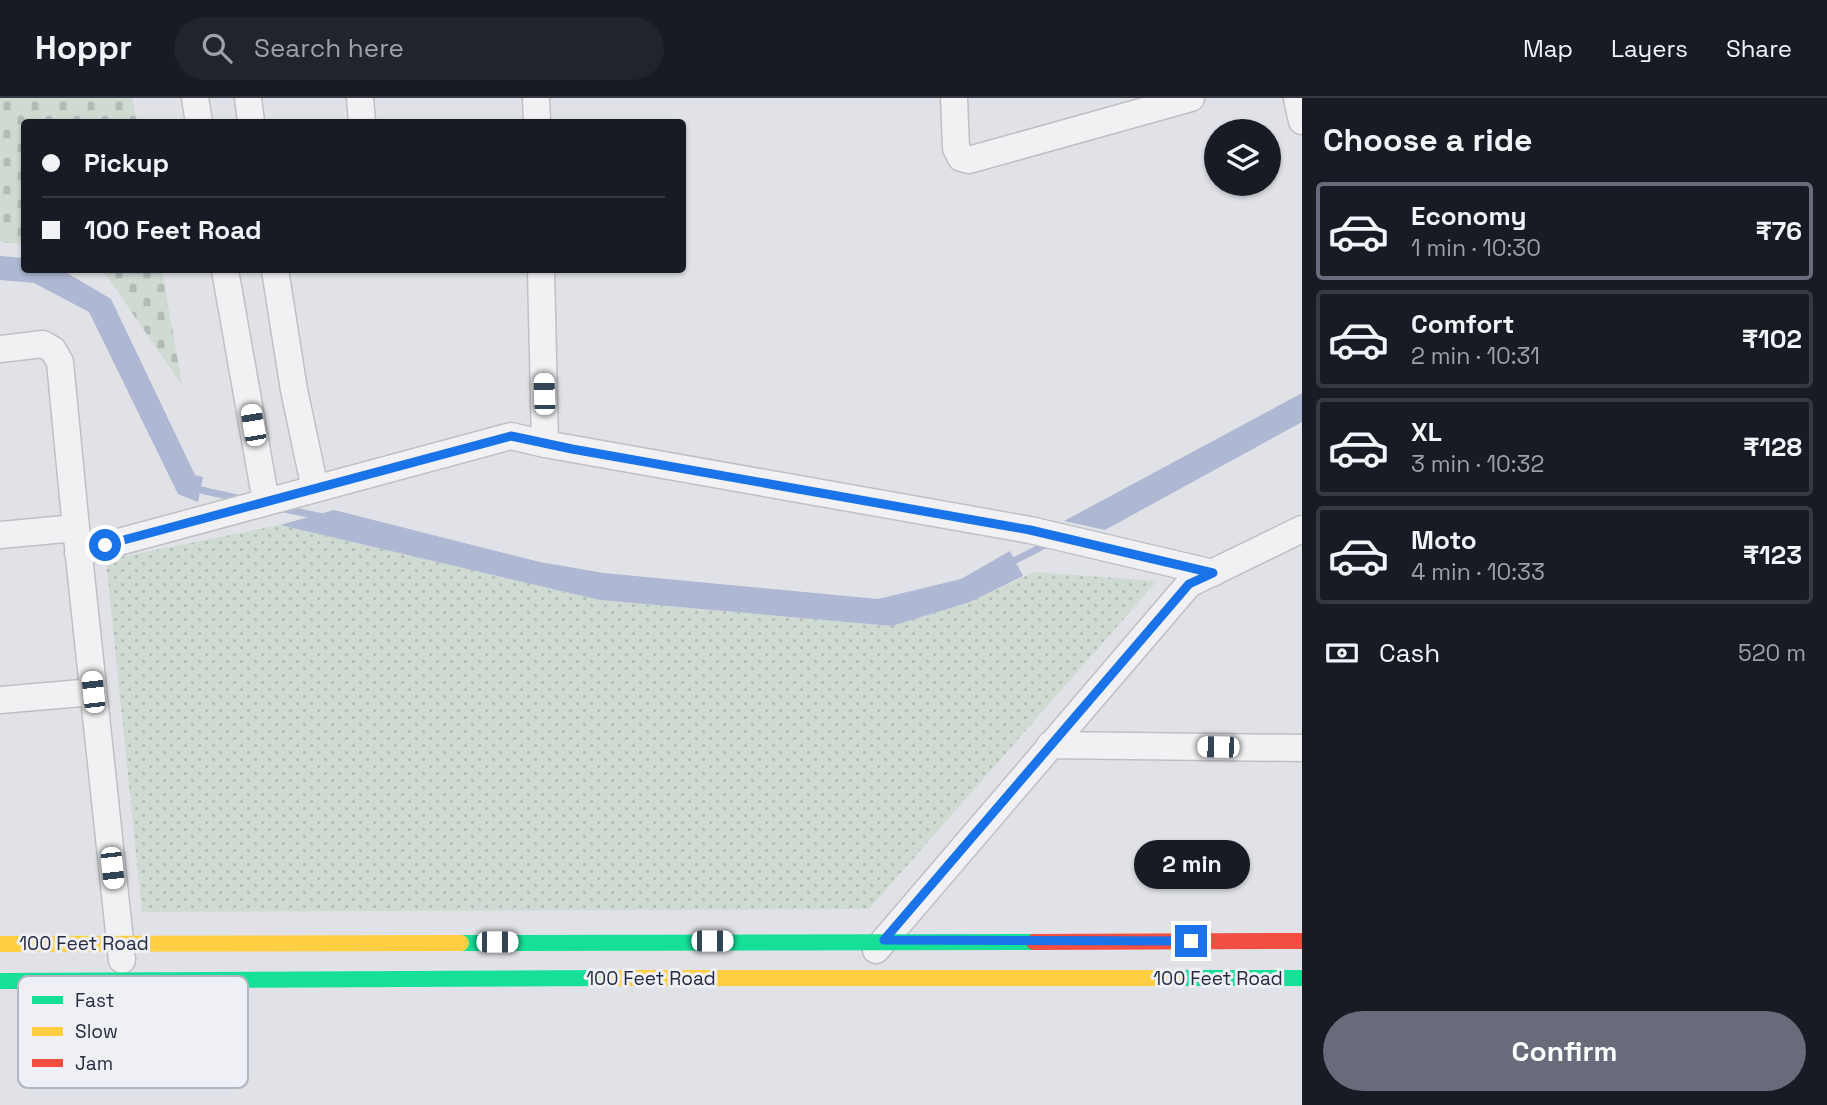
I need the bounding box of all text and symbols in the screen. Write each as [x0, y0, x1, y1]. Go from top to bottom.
search box [174, 17, 664, 80]
text: Hoppr [35, 27, 132, 69]
icon: search [198, 29, 236, 67]
text: Search here [254, 31, 404, 65]
text: Map [1523, 33, 1573, 64]
text: Layers [1611, 33, 1688, 64]
text: Share [1726, 33, 1792, 64]
map controls [1204, 119, 1281, 196]
button: layers [1204, 119, 1281, 196]
text: Choose a ride [1323, 120, 1533, 160]
text: Pickup [84, 146, 169, 180]
text: Economy [1411, 199, 1527, 233]
icon: car [1327, 200, 1390, 263]
text: 100 Feet Road [84, 213, 262, 247]
text: ₹76 [1755, 214, 1802, 248]
text: 1 min · 10:30 [1411, 233, 1541, 263]
text: Comfort [1411, 307, 1514, 341]
icon: car [1327, 308, 1390, 371]
text: ₹102 [1742, 322, 1802, 356]
text: 2 min · 10:31 [1411, 341, 1540, 371]
car [533, 373, 556, 415]
car [240, 402, 267, 448]
text: XL [1411, 415, 1442, 449]
icon: car [1327, 416, 1390, 479]
text: ₹128 [1743, 430, 1802, 464]
text: 3 min · 10:32 [1411, 449, 1544, 479]
text: Moto [1411, 523, 1477, 557]
icon: car [1327, 524, 1390, 587]
route start [89, 529, 121, 561]
text: ₹123 [1743, 538, 1802, 572]
text: 4 min · 10:33 [1411, 557, 1545, 587]
icon: cash [1323, 634, 1361, 672]
text: Cash [1379, 636, 1440, 670]
text: 520 m [1738, 638, 1806, 668]
car [81, 670, 106, 714]
car [1197, 736, 1240, 758]
callout: 2 min [1133, 840, 1249, 888]
car [100, 846, 125, 890]
text: 2 min [1162, 849, 1222, 879]
route end [1175, 925, 1207, 957]
street label: 100 Feet Road [19, 931, 149, 956]
car [692, 931, 734, 952]
car [477, 932, 519, 953]
street label: 100 Feet Road [586, 966, 716, 991]
street label: 100 Feet Road [1153, 966, 1283, 991]
legend [18, 976, 248, 1088]
text: Fast [75, 988, 115, 1013]
button: Confirm [1323, 1011, 1806, 1091]
text: Slow [75, 1019, 118, 1044]
text: Jam [75, 1051, 113, 1076]

